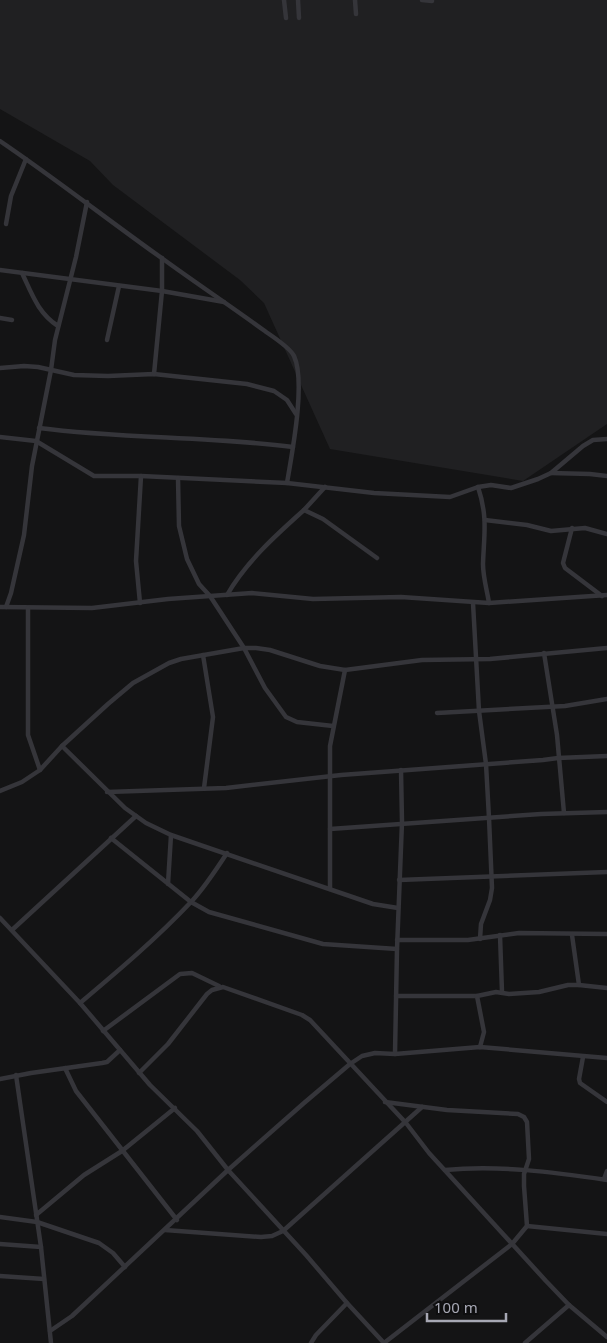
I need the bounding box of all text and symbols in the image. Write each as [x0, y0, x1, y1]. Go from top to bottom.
scale bar [427, 1290, 506, 1322]
text: 100 m [434, 1297, 478, 1317]

